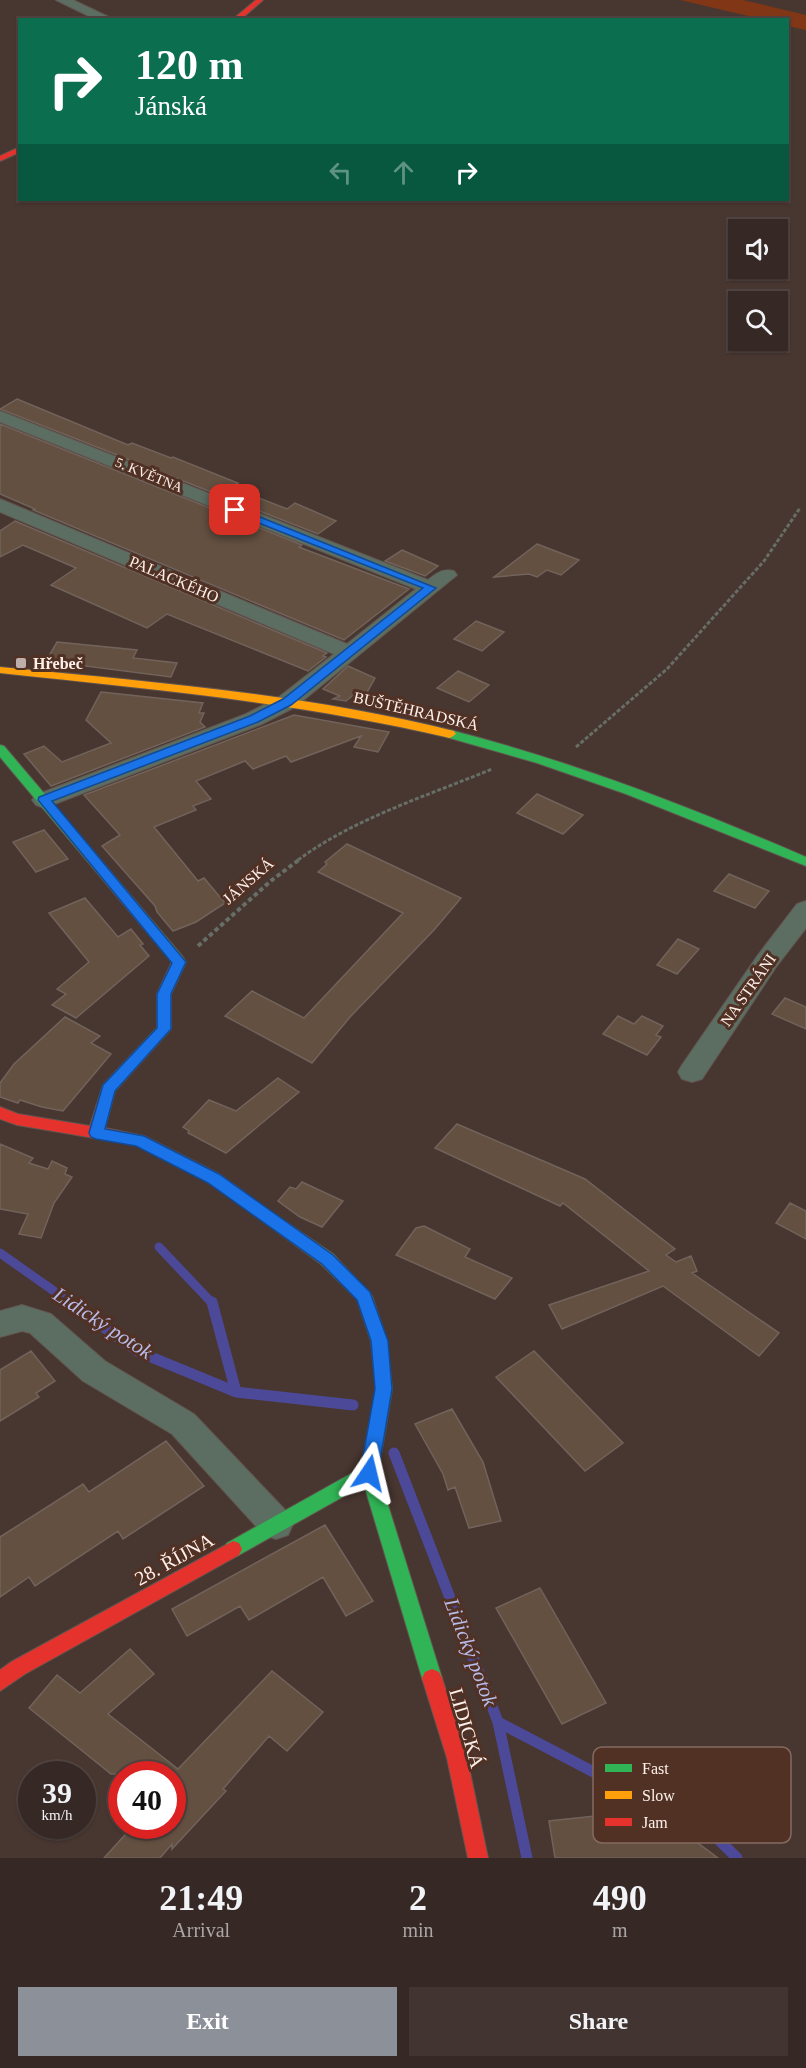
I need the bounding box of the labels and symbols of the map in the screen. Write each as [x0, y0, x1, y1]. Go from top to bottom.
street label: 5. KVĚTNA [113, 454, 186, 496]
pin [209, 484, 260, 535]
street label: PALACKÉHO [127, 552, 222, 605]
place label: Hřebeč [33, 655, 83, 672]
marker: Hřebeč [14, 656, 28, 670]
street label: BUŠTĚHRADSKÁ [352, 687, 481, 734]
street label: JÁNSKÁ [219, 853, 277, 908]
street label: NA STRÁNI [716, 950, 779, 1029]
water label: Lidický potok [48, 1281, 158, 1364]
position arrow [337, 1441, 401, 1505]
street label: 28. ŘÍJNA [131, 1528, 218, 1590]
water label: Lidický potok [439, 1594, 503, 1710]
street label: LIDICKÁ [445, 1685, 489, 1771]
legend [593, 1747, 791, 1843]
text: Fast [642, 1760, 669, 1777]
speed limit sign: 40 [108, 1761, 186, 1839]
text: Slow [642, 1787, 675, 1804]
text: Jam [642, 1814, 668, 1831]

